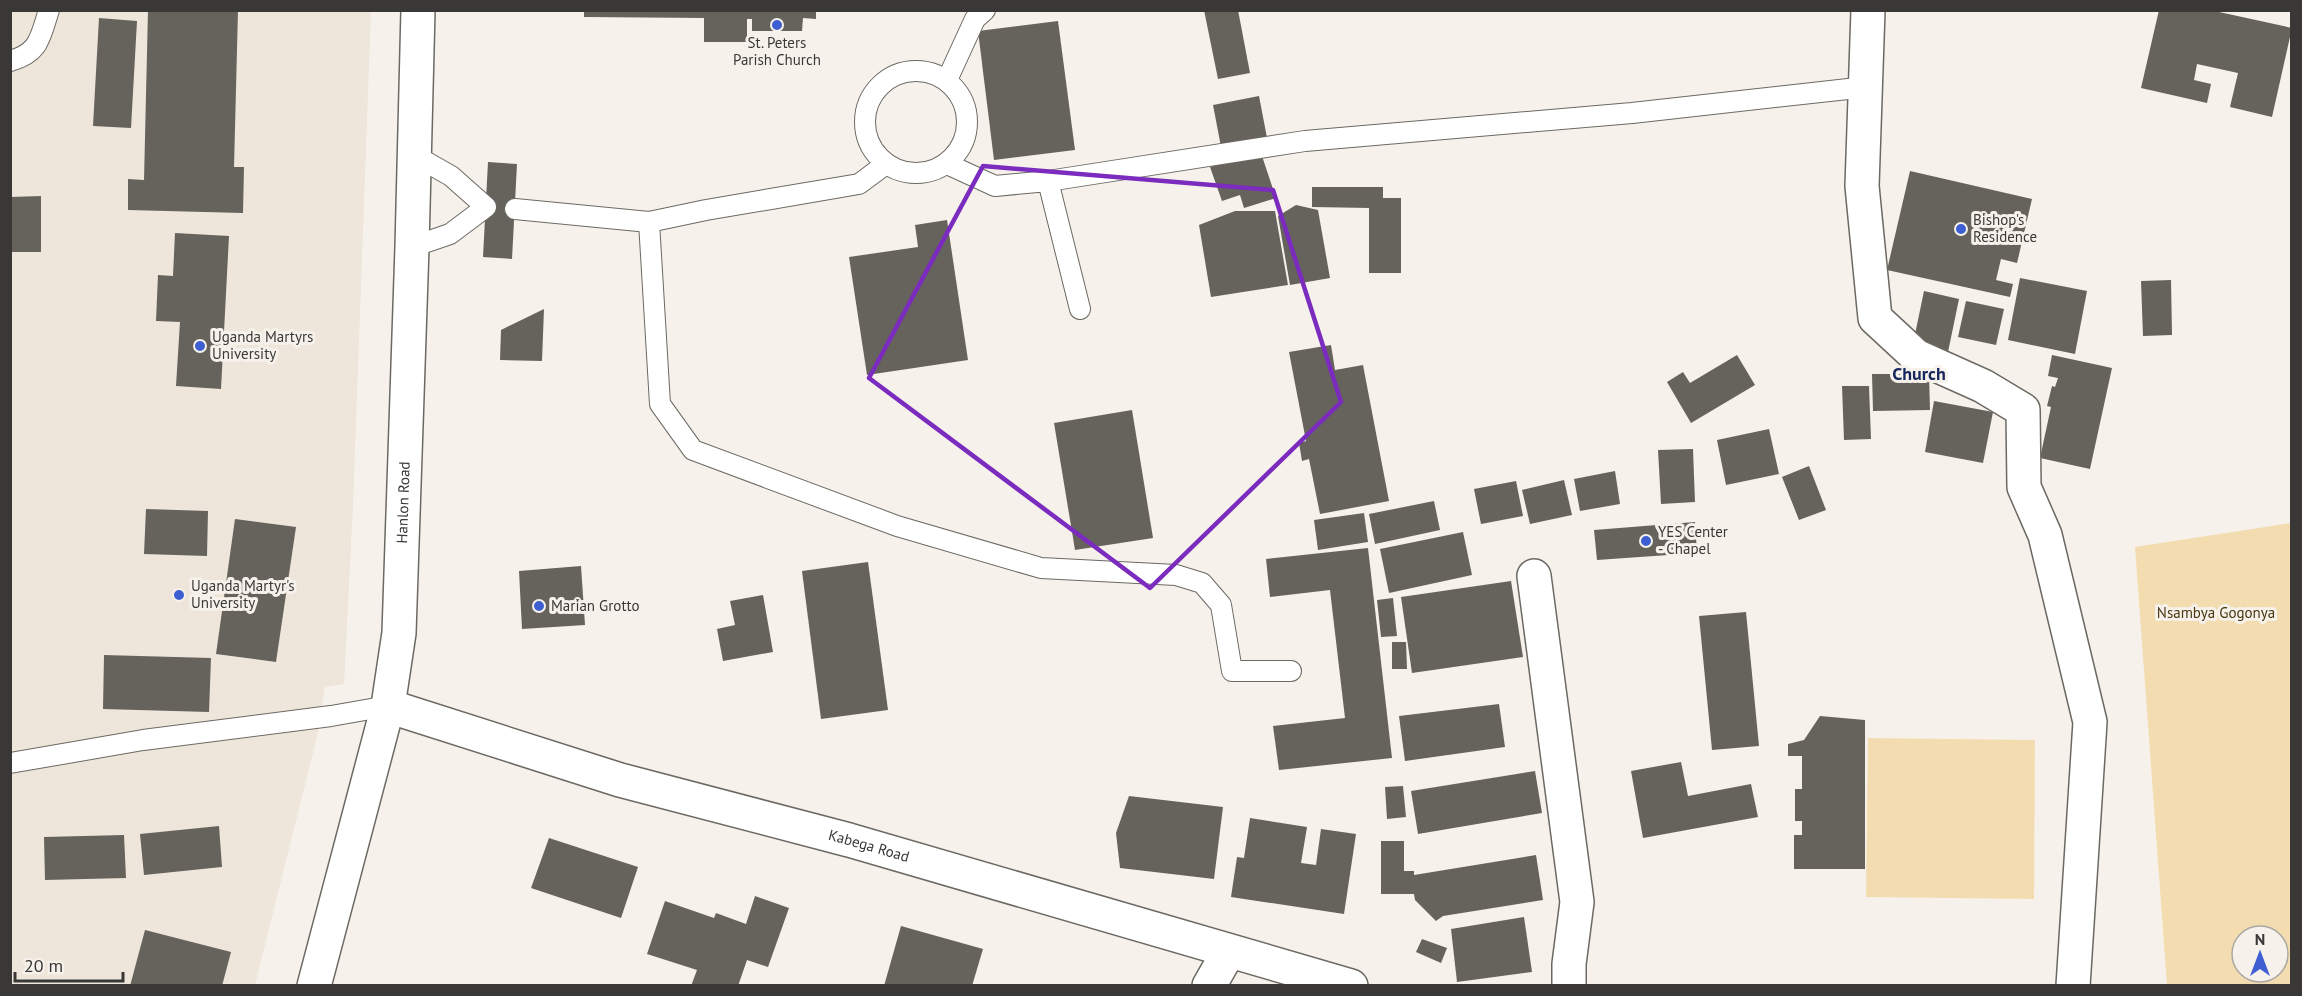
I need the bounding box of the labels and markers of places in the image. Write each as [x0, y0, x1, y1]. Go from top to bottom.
marker: St. Peters Parish Church [770, 18, 784, 32]
place label: St. Peters Parish Church [733, 33, 821, 69]
place label: Bishop's Residence [1973, 210, 2037, 246]
marker: Bishop's Residence [1954, 222, 1968, 236]
place label: Uganda Martyrs University [212, 327, 313, 363]
marker: Uganda Martyrs University [193, 339, 207, 353]
place label: YES Center - Chapel [1658, 522, 1728, 558]
marker: YES Center - Chapel [1639, 534, 1653, 548]
place label: Uganda Martyr's University [191, 576, 295, 612]
marker: Uganda Martyr's University [172, 588, 186, 602]
place label: Marian Grotto [551, 596, 639, 615]
marker: Marian Grotto [532, 599, 546, 613]

